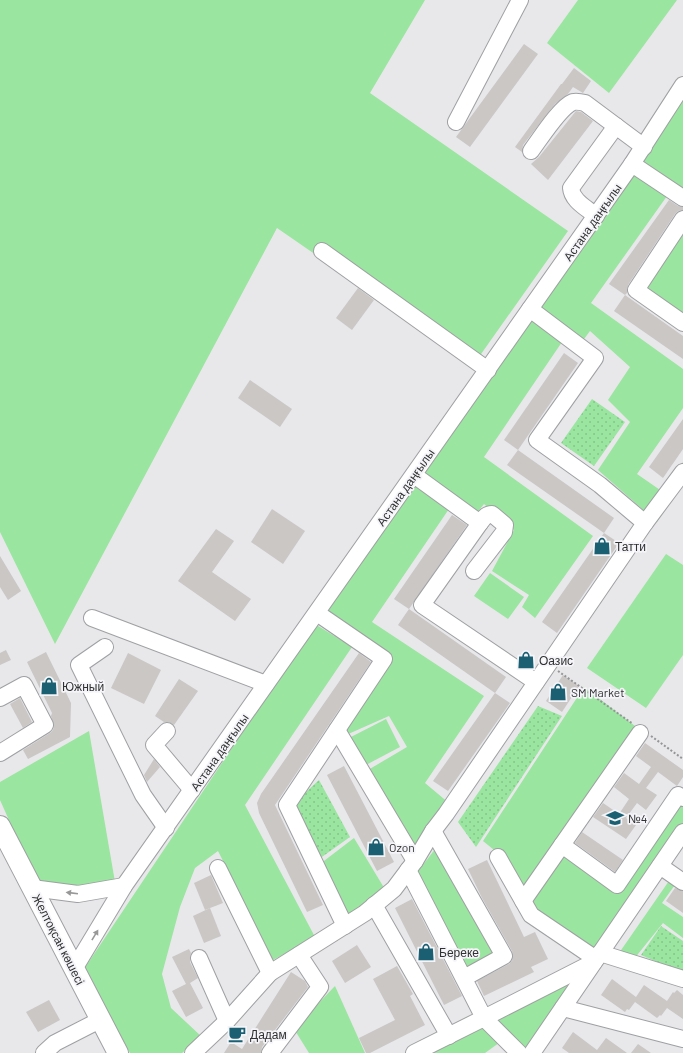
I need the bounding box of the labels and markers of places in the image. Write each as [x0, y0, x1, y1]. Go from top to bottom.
shop icon: Татти [592, 536, 612, 556]
place label: Татти [615, 539, 646, 553]
shop icon: Оазис [516, 650, 536, 670]
place label: Оазис [539, 653, 573, 667]
shop icon: Южный [39, 676, 59, 696]
place label: Южный [62, 679, 104, 693]
shop icon: SM Market [548, 682, 568, 702]
place label: SM Market [571, 685, 625, 699]
school or university icon: №4 [605, 808, 625, 828]
place label: №4 [628, 811, 648, 825]
shop icon: Ozon [366, 837, 386, 857]
place label: Ozon [389, 840, 415, 854]
shop icon: Береке [416, 942, 436, 962]
place label: Береке [439, 945, 479, 960]
cafe icon: Дадам [227, 1024, 247, 1044]
place label: Дадам [250, 1027, 287, 1042]

